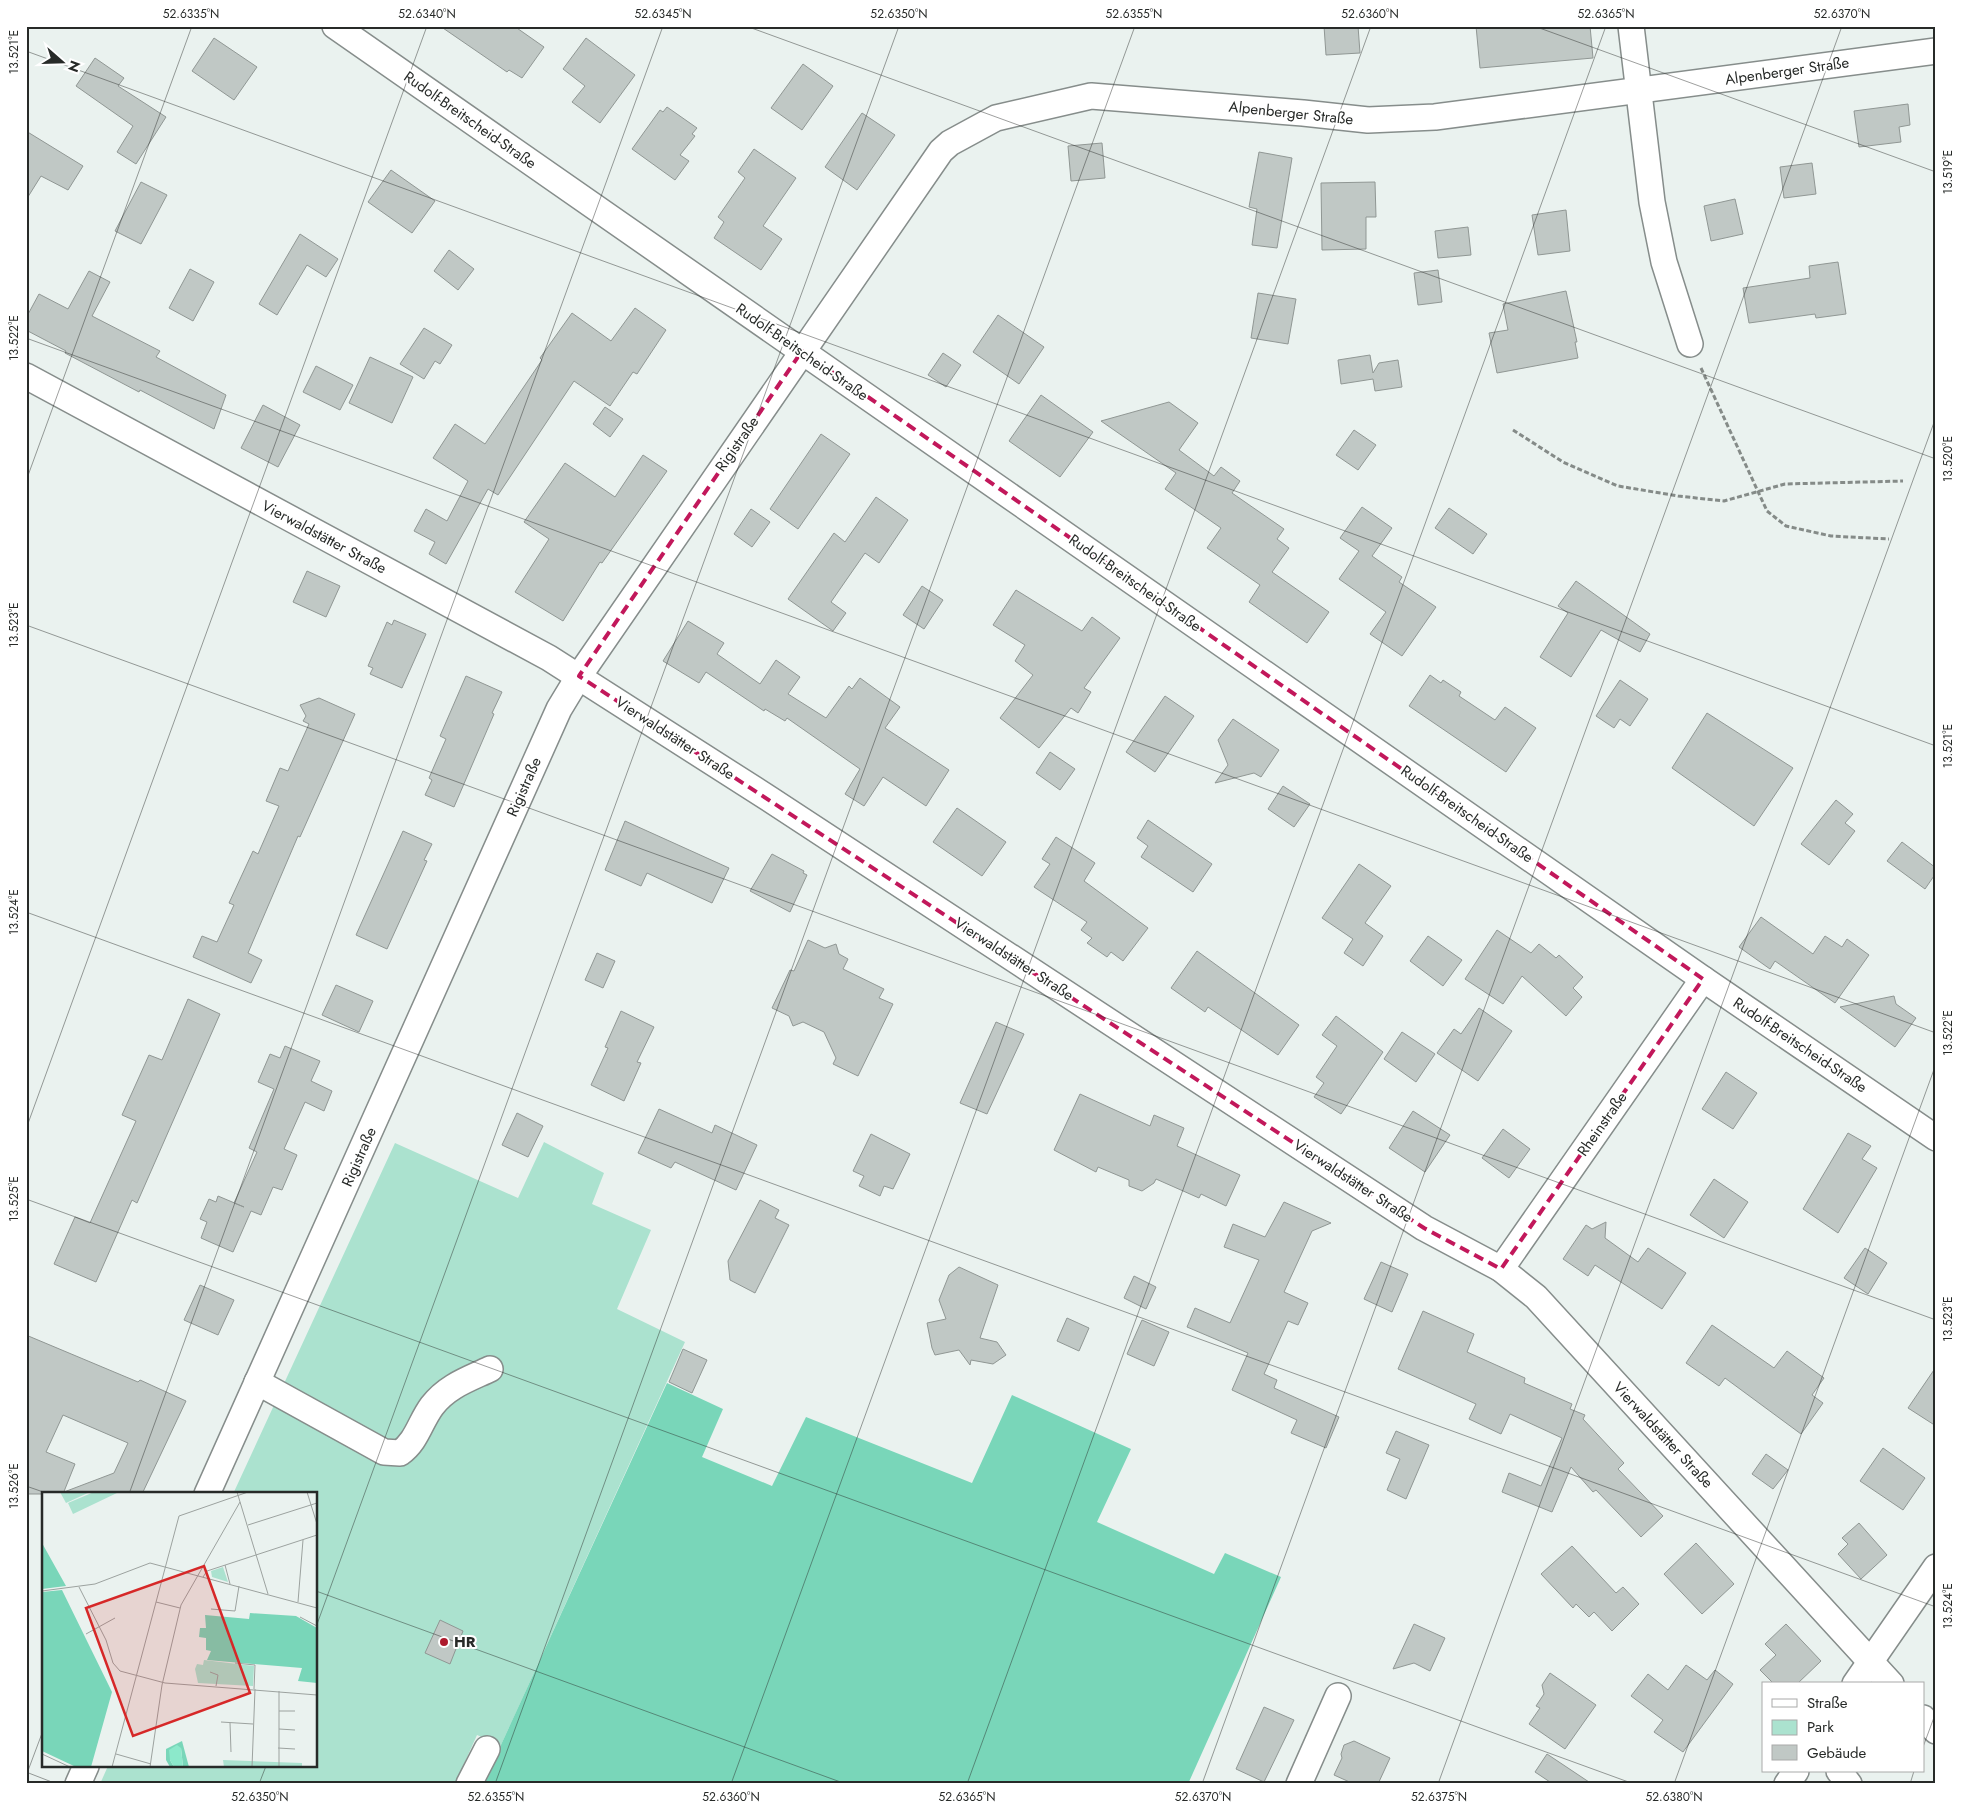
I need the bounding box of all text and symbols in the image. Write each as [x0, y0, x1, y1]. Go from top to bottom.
text: 52.6335°N [163, 5, 219, 23]
text: 52.6340°N [398, 5, 456, 23]
text: 52.6345°N [634, 5, 692, 23]
text: 52.6350°N [870, 5, 928, 23]
text: 52.6355°N [1106, 5, 1162, 23]
text: 52.6360°N [1341, 5, 1399, 23]
text: 52.6365°N [1578, 5, 1634, 23]
text: 52.6370°N [1814, 5, 1870, 23]
text: 13.521°E [5, 30, 23, 74]
north arrow [38, 38, 88, 88]
street label: Alpenberger Straße [1724, 51, 1851, 91]
text: N [63, 58, 86, 75]
street label: Rudolf-Breitscheid-Straße [399, 66, 541, 174]
street label: Alpenberger Straße [1228, 96, 1355, 131]
text: 13.519°E [1939, 150, 1957, 194]
street label: Rudolf-Breitscheid-Straße [731, 298, 873, 406]
text: 13.522°E [5, 315, 23, 361]
street label: Rigistraße [710, 412, 764, 476]
text: 13.520°E [1939, 436, 1957, 482]
street label: Vierwaldstätter Straße [258, 495, 391, 579]
street label: Rudolf-Breitscheid-Straße [1064, 529, 1206, 637]
text: 13.523°E [5, 602, 23, 648]
street label: Vierwaldstätter Straße [611, 691, 739, 785]
text: 13.521°E [1939, 724, 1957, 768]
street label: Rigistraße [501, 754, 547, 820]
street label: Rudolf-Breitscheid-Straße [1396, 760, 1538, 868]
text: 13.524°E [5, 889, 23, 935]
street label: Vierwaldstätter Straße [950, 912, 1078, 1006]
street label: Rudolf-Breitscheid-Straße [1729, 992, 1872, 1098]
text: 13.522°E [1939, 1010, 1957, 1056]
street label: Rheinstraße [1572, 1087, 1632, 1161]
street label: Rigistraße [336, 1124, 382, 1190]
street label: Vierwaldstätter Straße [1289, 1134, 1417, 1228]
text: 13.525°E [5, 1176, 23, 1222]
text: 13.523°E [1939, 1296, 1957, 1342]
street label: Vierwaldstätter Straße [1608, 1377, 1718, 1493]
text: 13.526°E [5, 1463, 23, 1509]
inset map [42, 1492, 318, 1768]
text: 13.524°E [1939, 1583, 1957, 1629]
place label: HR [454, 1631, 476, 1653]
marker: HR [438, 1636, 450, 1648]
legend [1762, 1682, 1924, 1772]
text: Straße [1807, 1692, 1848, 1714]
text: Park [1807, 1716, 1834, 1738]
text: Gebäude [1807, 1742, 1867, 1764]
text: 52.6350°N [231, 1788, 289, 1806]
text: 52.6355°N [468, 1788, 524, 1806]
text: 52.6360°N [702, 1788, 760, 1806]
text: 52.6365°N [939, 1788, 995, 1806]
text: 52.6370°N [1175, 1788, 1231, 1806]
text: 52.6375°N [1411, 1788, 1467, 1806]
text: 52.6380°N [1645, 1788, 1703, 1806]

